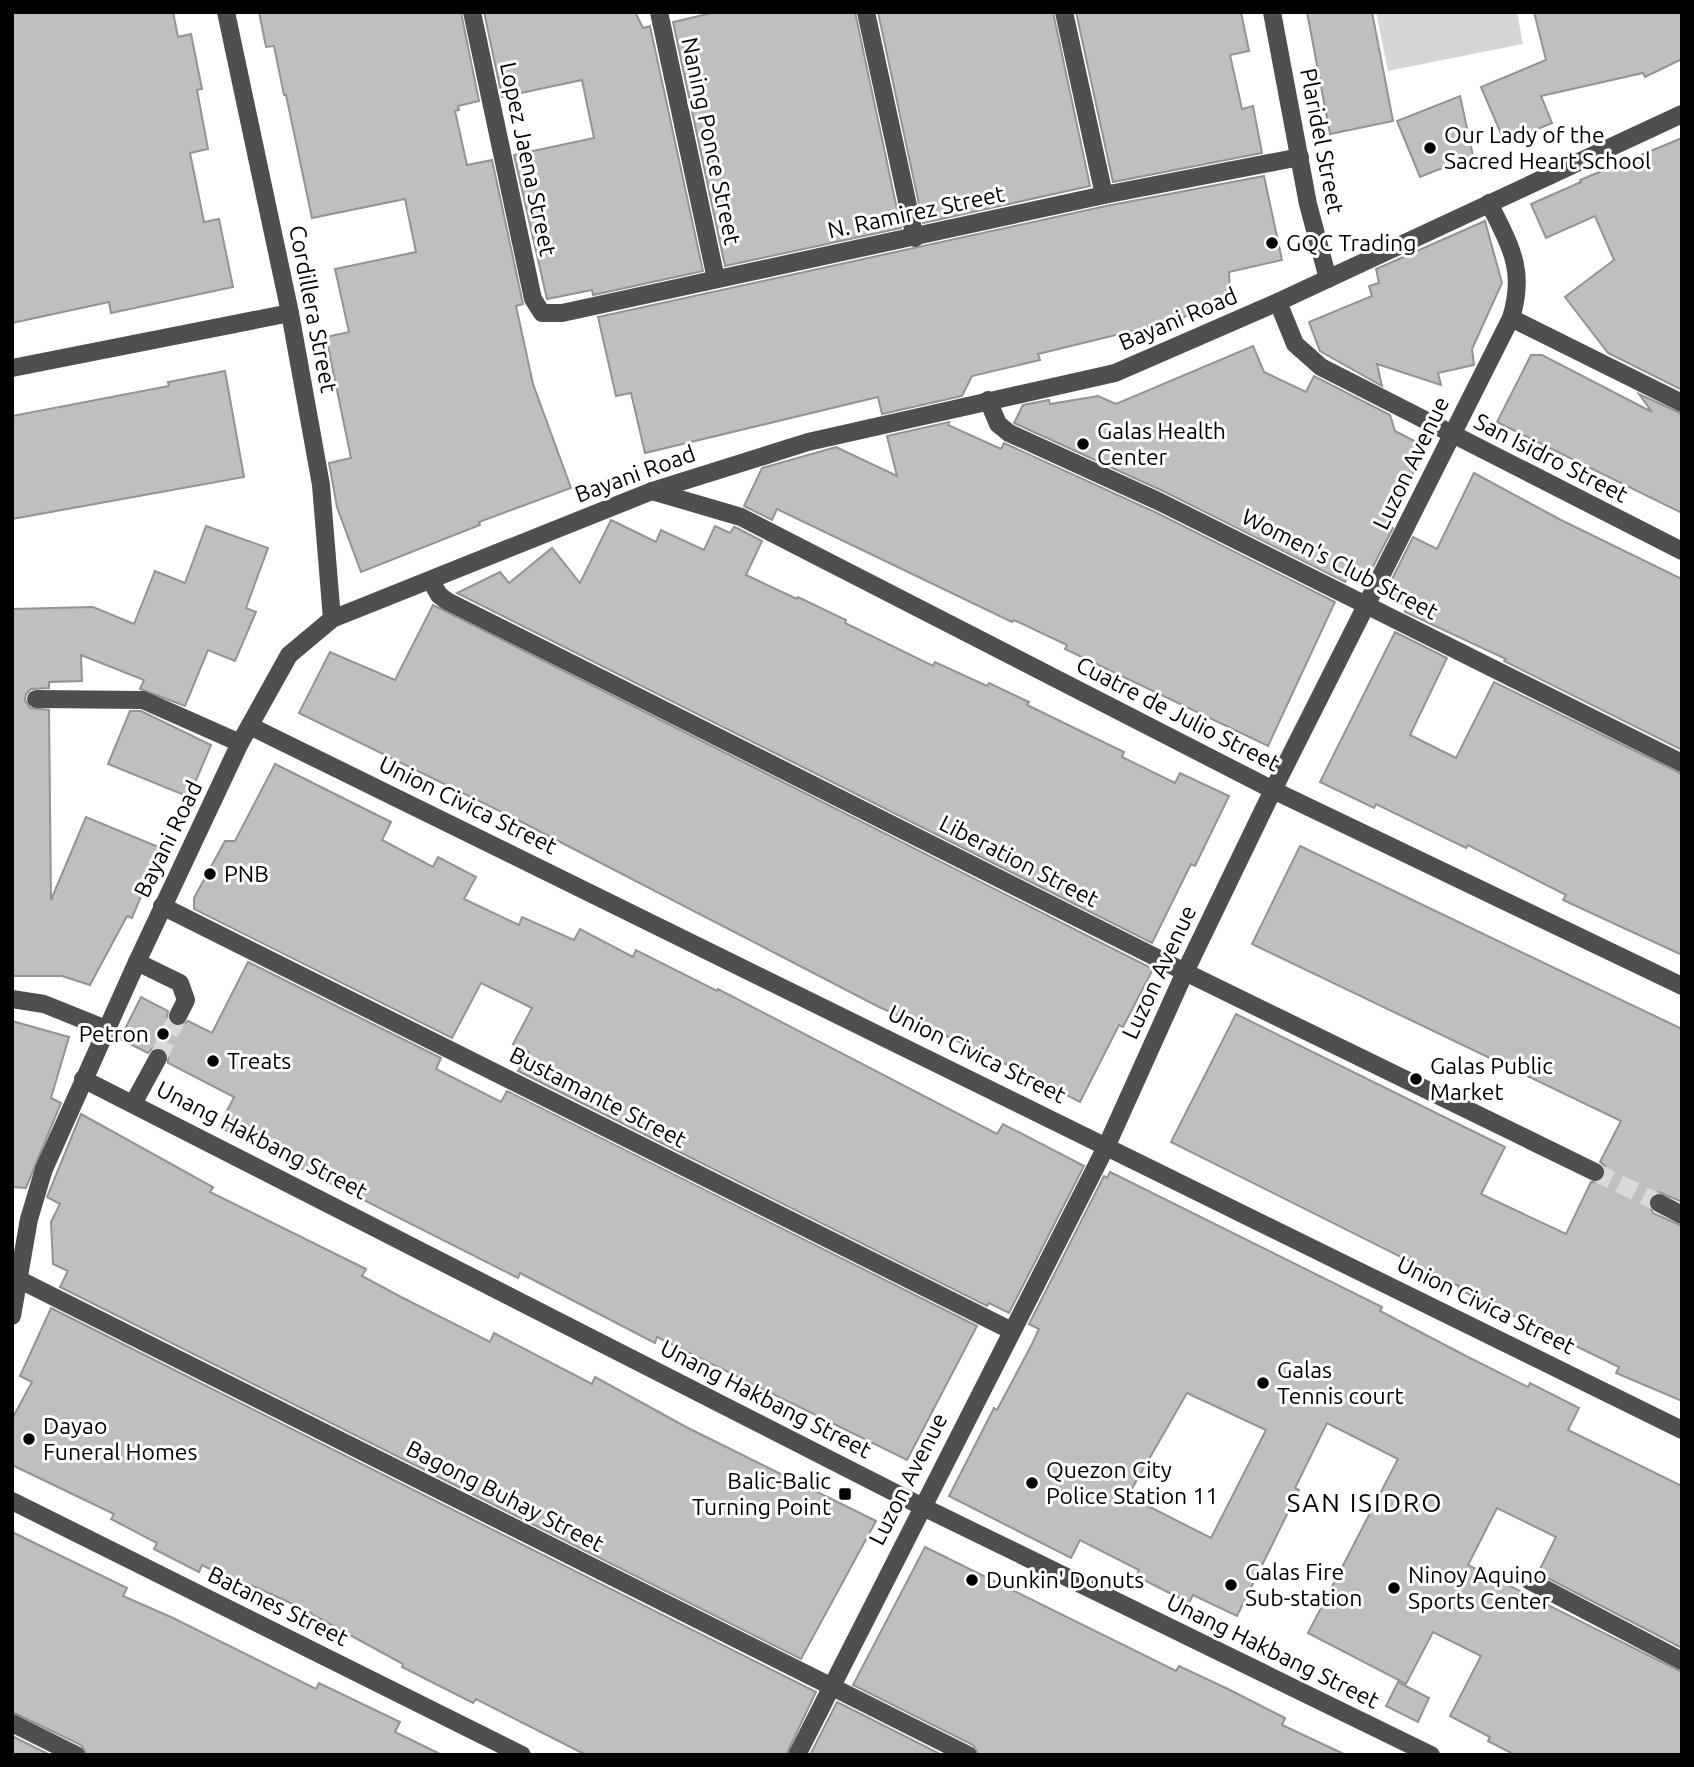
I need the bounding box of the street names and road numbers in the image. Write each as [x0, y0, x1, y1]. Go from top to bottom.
street label: Naning Ponce Street [677, 35, 746, 247]
street label: Lopez Jaena Street [496, 60, 561, 258]
street label: Plaridel Street [1296, 66, 1349, 216]
street label: N. Ramirez Street [825, 181, 1007, 242]
street label: Cordillera Street [285, 223, 342, 395]
street label: Bayani Road [1115, 282, 1241, 355]
street label: Luzon Avenue [1368, 392, 1453, 533]
street label: San Isidro Street [1470, 408, 1632, 507]
street label: Bayani Road [571, 440, 698, 507]
street label: Women's Club Street [1238, 503, 1442, 624]
street label: Cuatre de Julio Street [1072, 651, 1284, 776]
street label: Union Civica Street [375, 751, 561, 858]
street label: Bayani Road [129, 777, 206, 901]
street label: Liberation Street [936, 810, 1103, 911]
street label: Luzon Avenue [1117, 901, 1200, 1043]
street label: Union Civica Street [884, 1000, 1070, 1107]
street label: Bustamante Street [506, 1041, 691, 1152]
street label: Unang Hakbang Street [153, 1076, 372, 1204]
street label: Union Civica Street [1393, 1251, 1579, 1358]
street label: Unang Hakbang Street [657, 1335, 876, 1463]
street label: Luzon Avenue [864, 1409, 952, 1549]
street label: Bagong Buhay Street [402, 1435, 608, 1556]
street label: Batanes Street [204, 1561, 352, 1650]
street label: Unang Hakbang Street [1163, 1588, 1383, 1713]

